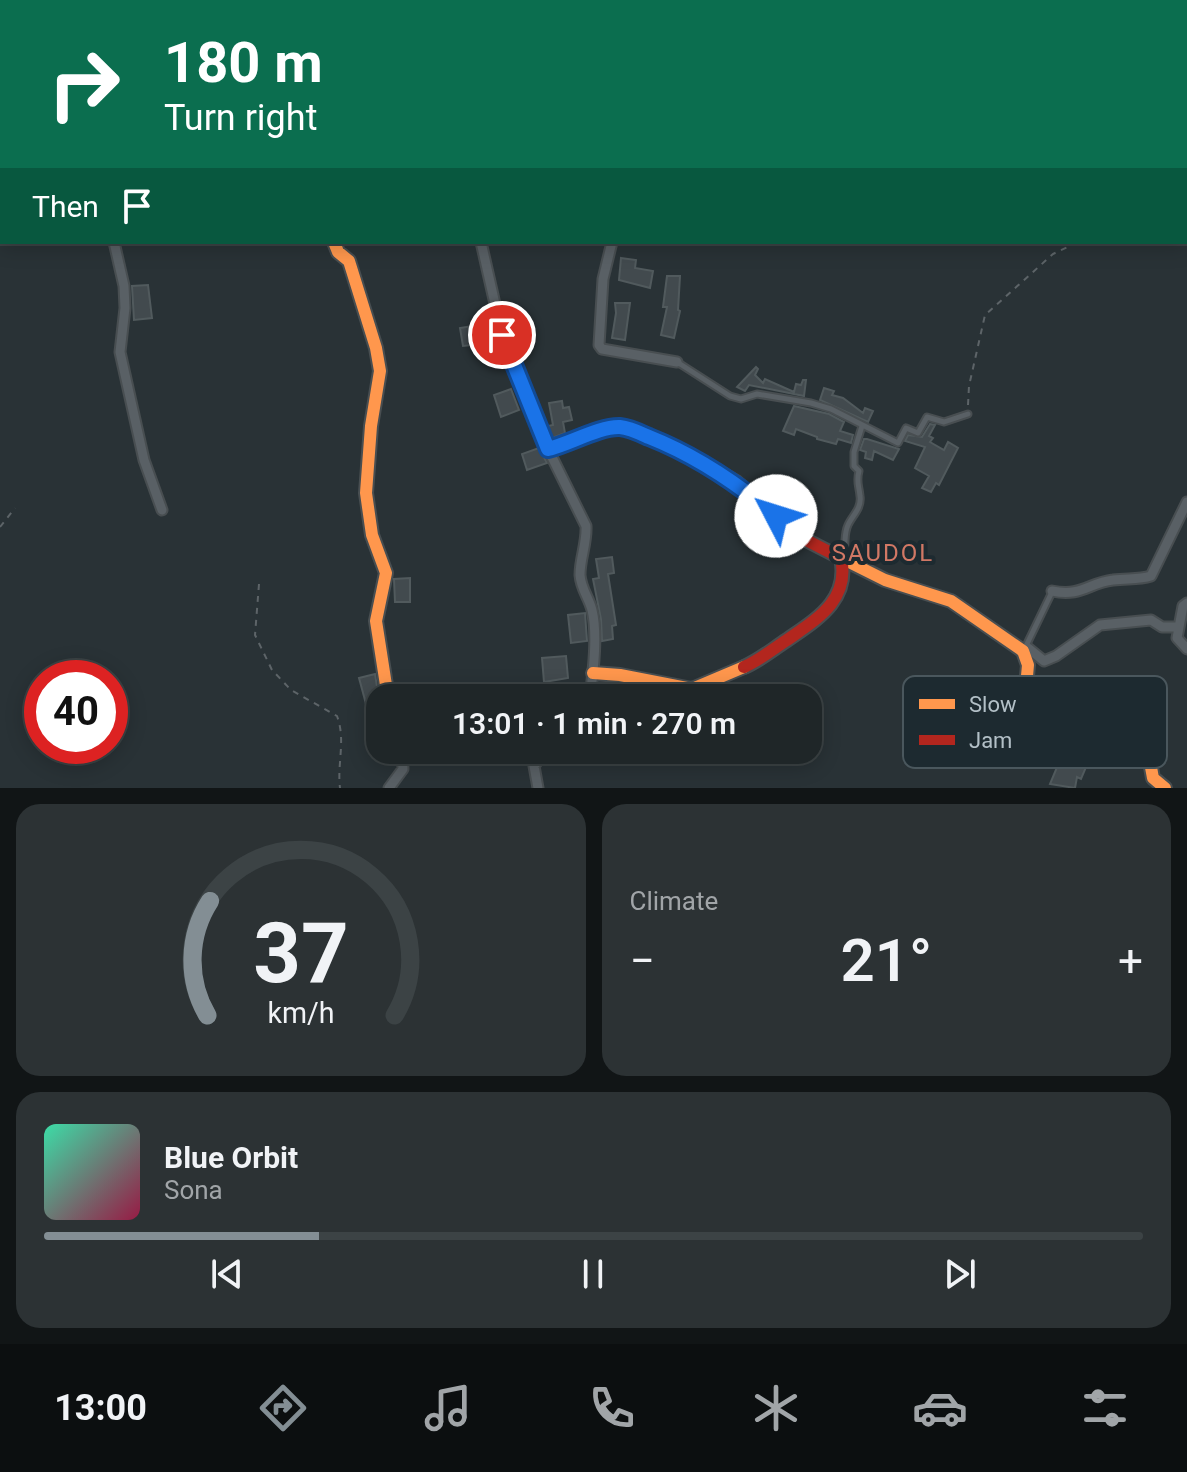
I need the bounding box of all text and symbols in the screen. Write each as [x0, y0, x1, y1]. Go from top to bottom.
text: 180 m [164, 30, 323, 96]
icon: right [32, 32, 136, 136]
text: Turn right [164, 97, 317, 139]
icon: arrive [115, 184, 159, 228]
text: Then [32, 189, 99, 224]
pin [468, 301, 536, 369]
icon: arrive [480, 313, 524, 357]
position arrow [734, 474, 818, 558]
district label: SAUDOL [832, 539, 934, 567]
speed limit sign: 40 [24, 660, 128, 764]
legend [903, 676, 1167, 768]
text: Slow [969, 692, 1017, 717]
text: 13:01 · 1 min · 270 m [452, 706, 736, 741]
text: Jam [969, 728, 1012, 753]
text: Climate [630, 886, 718, 916]
text: 37 [253, 905, 348, 1002]
text: 21° [840, 925, 932, 996]
text: − [630, 935, 655, 987]
text: + [1118, 935, 1143, 987]
text: km/h [267, 996, 334, 1030]
text: Blue Orbit [164, 1140, 298, 1175]
text: Sona [164, 1175, 223, 1205]
icon: previous [205, 1252, 249, 1296]
icon: pause [571, 1252, 615, 1296]
icon: next [938, 1252, 982, 1296]
icon: directions [255, 1380, 311, 1436]
icon: music [420, 1380, 476, 1436]
icon: phone [584, 1380, 640, 1436]
icon: climate [748, 1380, 804, 1436]
icon: car [912, 1380, 968, 1436]
icon: filters [1077, 1380, 1133, 1436]
text: 13:00 [54, 1387, 147, 1429]

